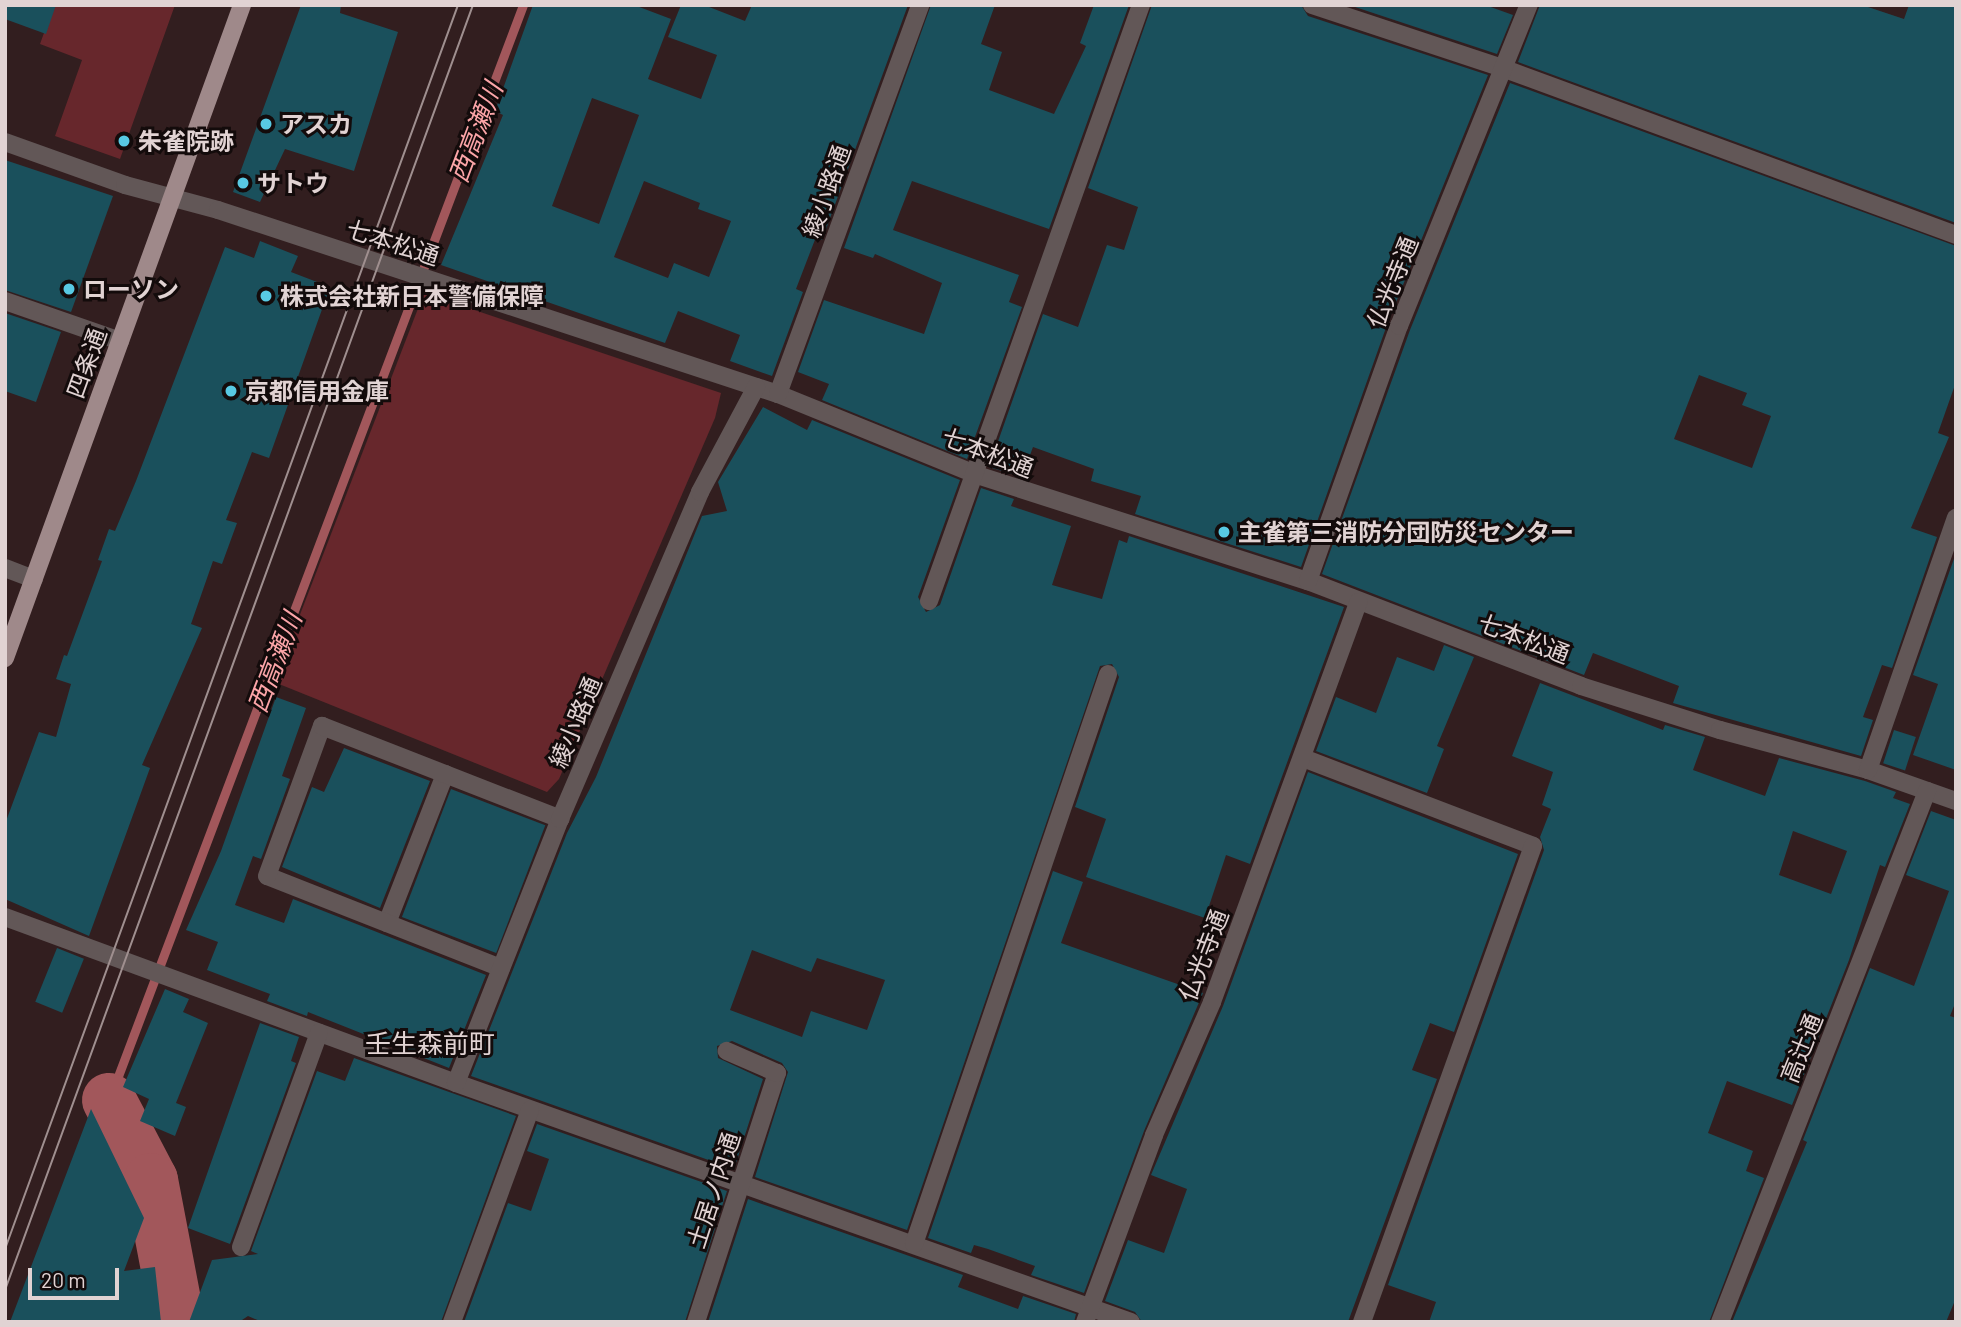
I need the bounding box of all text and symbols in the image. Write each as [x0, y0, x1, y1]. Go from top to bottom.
water label: 西高瀬川 [442, 78, 508, 186]
place label: アスカ [280, 110, 352, 138]
marker: アスカ [258, 116, 274, 132]
place label: 朱雀院跡 [138, 127, 234, 155]
marker: 朱雀院跡 [116, 133, 132, 149]
street label: 綾小路通 [796, 141, 856, 241]
place label: サトウ [257, 169, 329, 197]
marker: サトウ [235, 175, 251, 191]
street label: 七本松通 [343, 213, 443, 271]
street label: 仏光寺通 [1361, 232, 1423, 332]
place label: ローソン [83, 275, 179, 303]
marker: ローソン [61, 281, 77, 297]
place label: 株式会社新日本警備保障 [280, 282, 544, 310]
marker: 株式会社新日本警備保障 [258, 288, 274, 304]
street label: 四条通 [60, 324, 112, 402]
place label: 京都信用金庫 [245, 377, 389, 405]
marker: 京都信用金庫 [223, 383, 239, 399]
street label: 七本松通 [938, 421, 1038, 483]
place label: 主雀第三消防分団防災センター [1238, 518, 1574, 546]
marker: 主雀第三消防分団防災センター [1216, 524, 1232, 540]
street label: 七本松通 [1474, 607, 1574, 669]
water label: 西高瀬川 [241, 608, 307, 716]
street label: 綾小路通 [543, 672, 607, 772]
street label: 仏光寺通 [1172, 905, 1234, 1005]
street label: 高辻通 [1774, 1009, 1828, 1087]
district label: 壬生森前町 [365, 1027, 495, 1059]
street label: 土居ノ内通 [681, 1128, 745, 1252]
scale bar [32, 1254, 122, 1298]
text: 20 m [41, 1267, 86, 1292]

